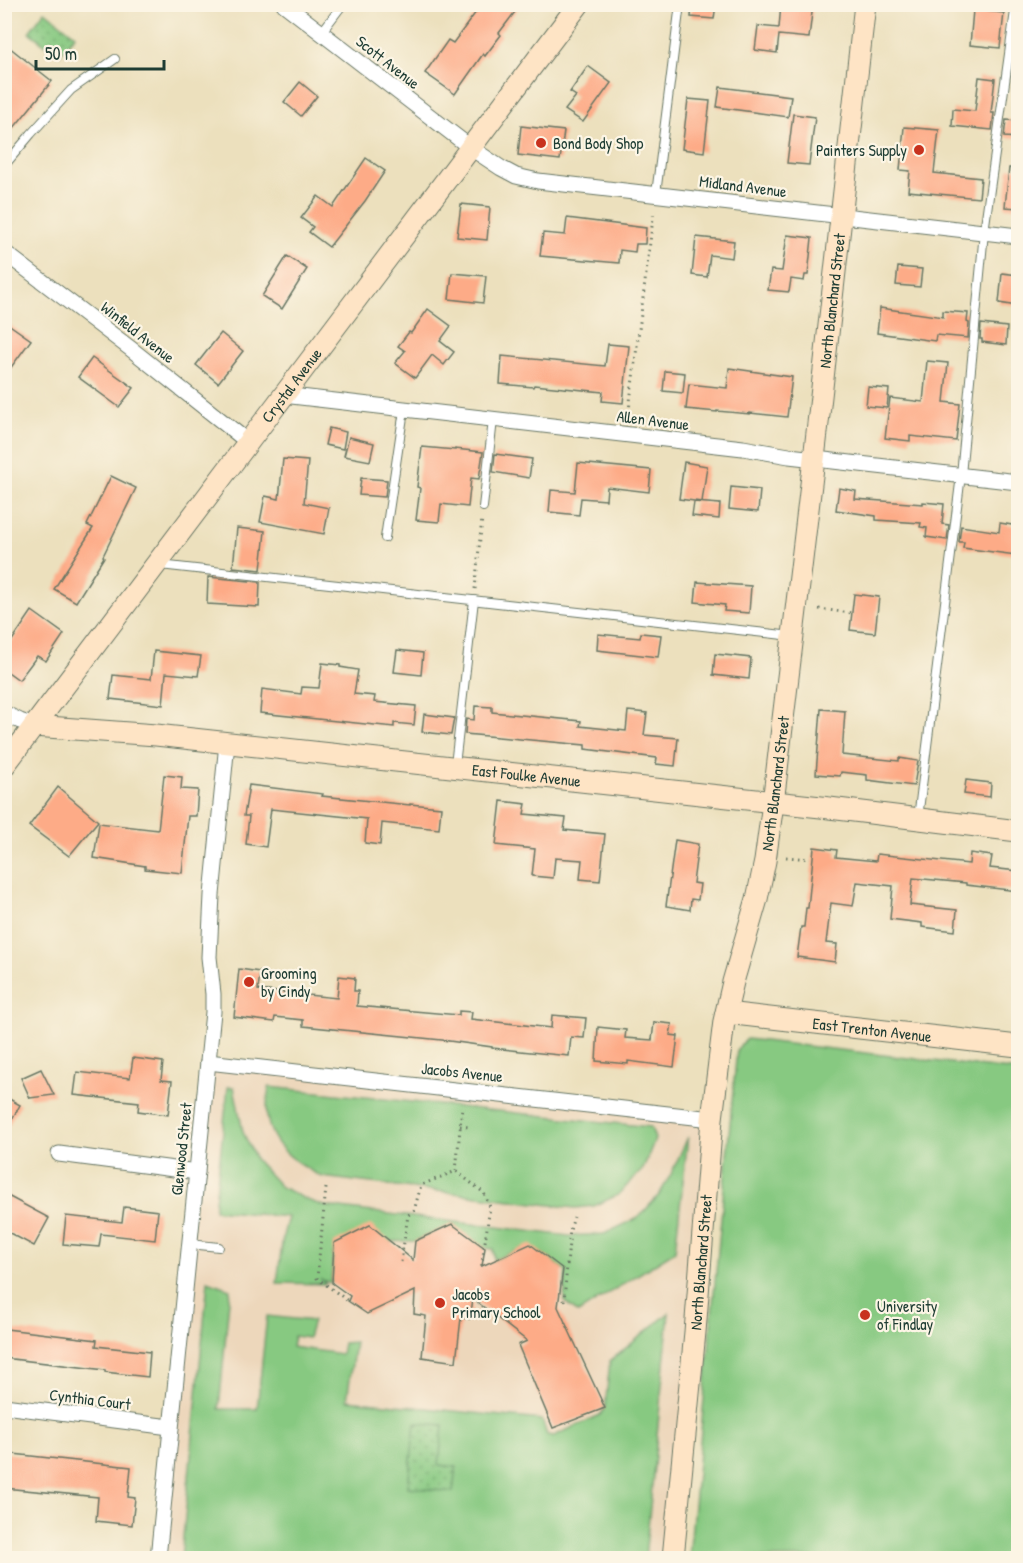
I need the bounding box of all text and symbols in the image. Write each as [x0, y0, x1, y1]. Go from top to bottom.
street label: Scott Avenue [352, 30, 425, 94]
scale bar [36, 33, 164, 71]
text: 50 m [45, 41, 77, 66]
place label: Bond Body Shop [553, 132, 643, 154]
marker: Bond Body Shop [534, 136, 548, 150]
place label: Painters Supply [816, 139, 907, 161]
marker: Painters Supply [912, 143, 926, 157]
street label: Midland Avenue [698, 170, 788, 202]
street label: North Blanchard Street [813, 232, 850, 369]
street label: Winfield Avenue [96, 296, 180, 368]
street label: Crystal Avenue [256, 343, 327, 427]
street label: Allen Avenue [616, 405, 691, 435]
street label: North Blanchard Street [756, 714, 794, 852]
street label: East Foulke Avenue [471, 758, 583, 792]
place label: Grooming by Cindy [261, 962, 317, 1002]
marker: Grooming by Cindy [242, 975, 256, 989]
street label: East Trenton Avenue [811, 1012, 933, 1047]
street label: Jacobs Avenue [420, 1057, 504, 1087]
street label: Glenwood Street [165, 1101, 197, 1196]
street label: North Blanchard Street [684, 1193, 717, 1331]
place label: Jacobs Primary School [452, 1283, 541, 1323]
place label: University of Findlay [877, 1295, 938, 1335]
marker: Jacobs Primary School [433, 1296, 447, 1310]
marker: University of Findlay [858, 1308, 872, 1322]
street label: Cynthia Court [48, 1383, 132, 1415]

